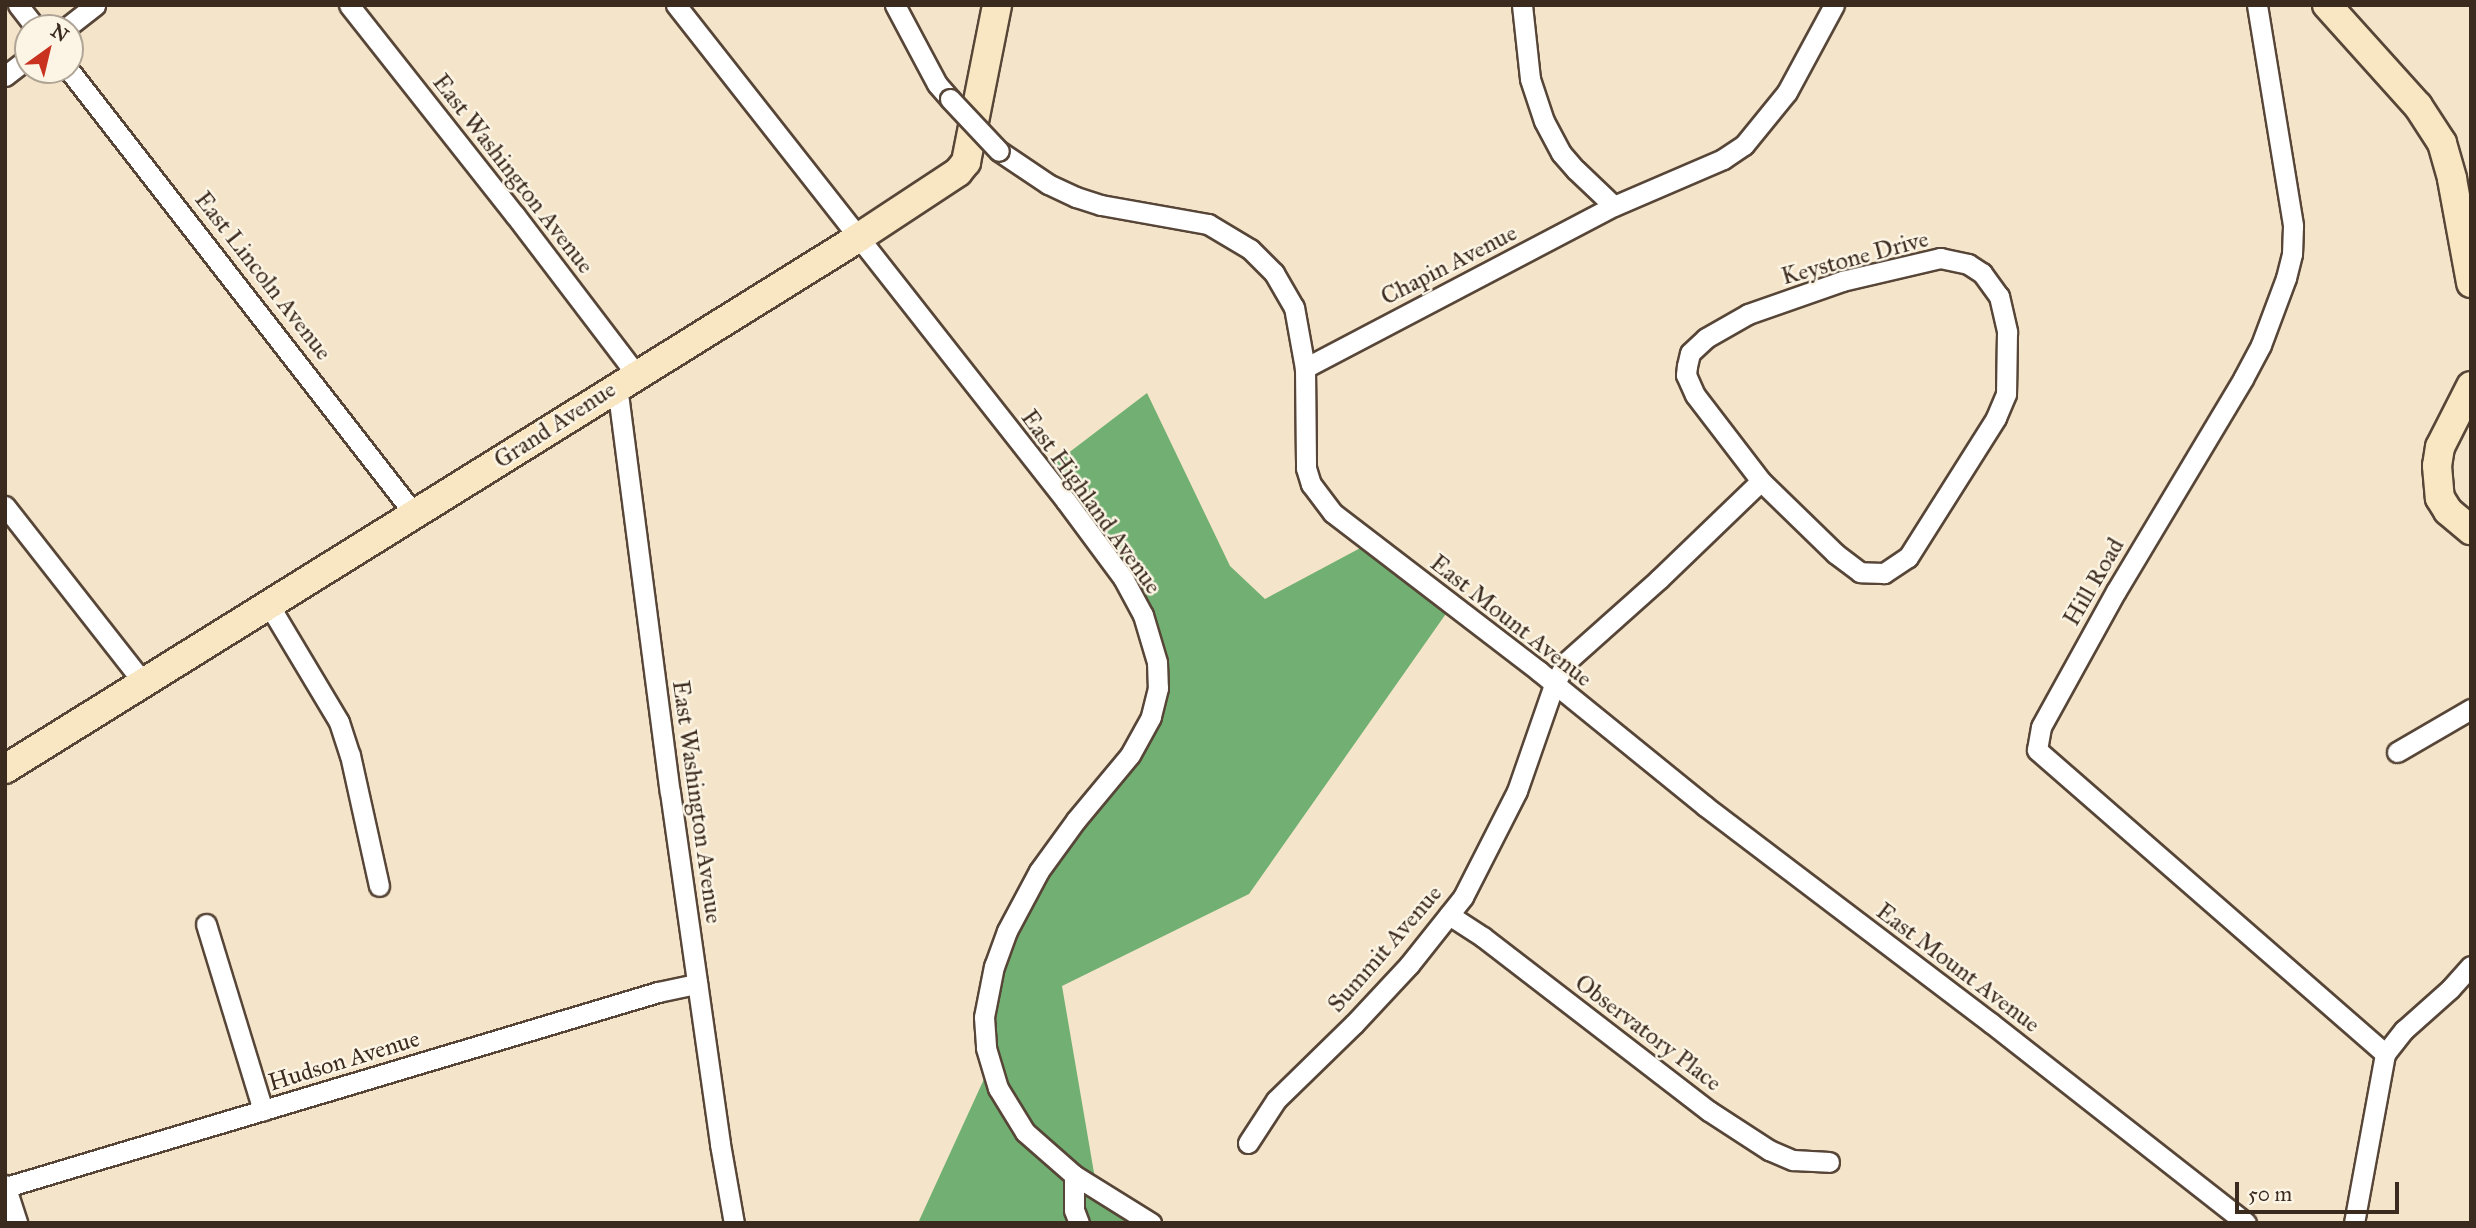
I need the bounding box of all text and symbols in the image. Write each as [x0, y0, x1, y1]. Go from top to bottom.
north arrow [14, 14, 84, 84]
text: N [47, 19, 73, 47]
street label: East Washington Avenue [426, 68, 600, 280]
street label: East Lincoln Avenue [188, 186, 338, 366]
street label: Chapin Avenue [1376, 218, 1522, 312]
street label: Keystone Drive [1778, 225, 1932, 291]
street label: Grand Avenue [489, 375, 621, 475]
street label: East Highland Avenue [1015, 404, 1167, 600]
street label: Hill Road [2057, 533, 2131, 631]
street label: East Mount Avenue [1424, 549, 1598, 693]
street label: East Washington Avenue [666, 679, 728, 925]
street label: Summit Avenue [1322, 880, 1448, 1018]
street label: East Mount Avenue [1870, 897, 2046, 1039]
street label: Observatory Place [1569, 968, 1727, 1098]
street label: Hudson Avenue [265, 1024, 423, 1098]
scale bar [2238, 1168, 2402, 1212]
text: 50 m [2248, 1181, 2292, 1207]

